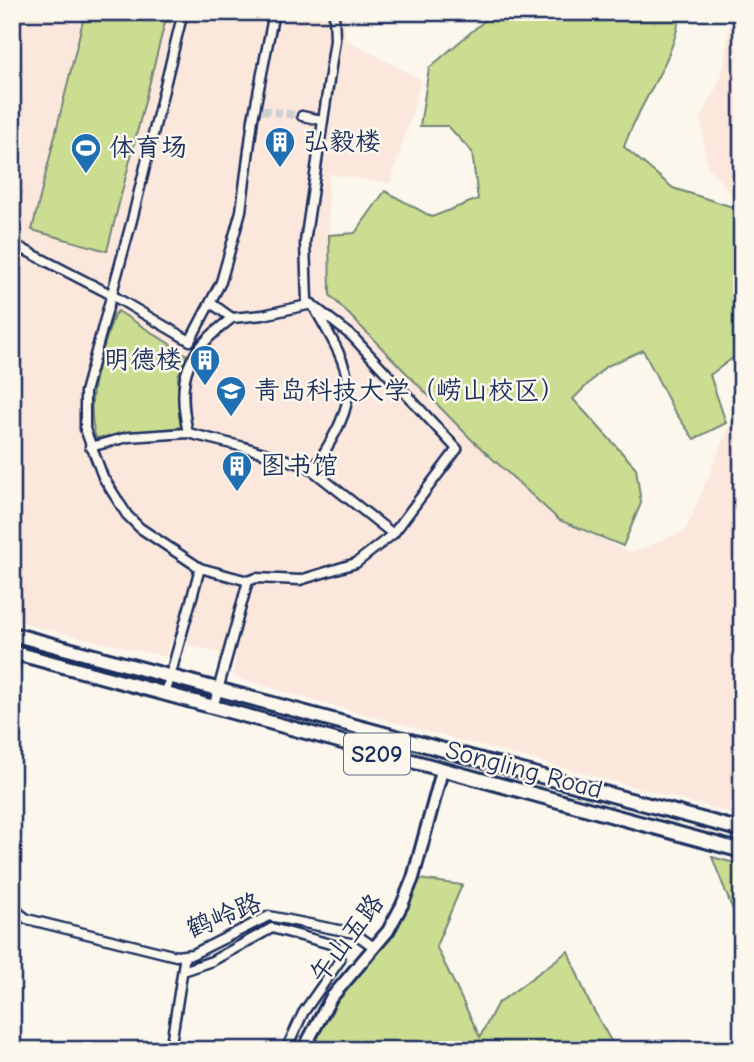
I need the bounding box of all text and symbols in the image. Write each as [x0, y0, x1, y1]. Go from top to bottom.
building icon: 弘毅楼 [263, 125, 297, 169]
place label: 弘毅楼 [303, 127, 381, 157]
sports icon: 体育场 [69, 131, 103, 175]
place label: 体育场 [109, 133, 187, 163]
building icon: 明德楼 [188, 343, 222, 387]
place label: 明德楼 [104, 345, 182, 375]
school or university icon: 青岛科技大学（崂山校区） [214, 374, 248, 418]
place label: 青岛科技大学（崂山校区） [254, 376, 566, 406]
building icon: 图书馆 [220, 449, 254, 493]
place label: 图书馆 [260, 451, 338, 481]
road number: S209 [344, 734, 410, 774]
street label: Songling Road [442, 735, 606, 805]
street label: 鹤岭路 [182, 887, 266, 945]
street label: 午山五路 [304, 888, 390, 990]

